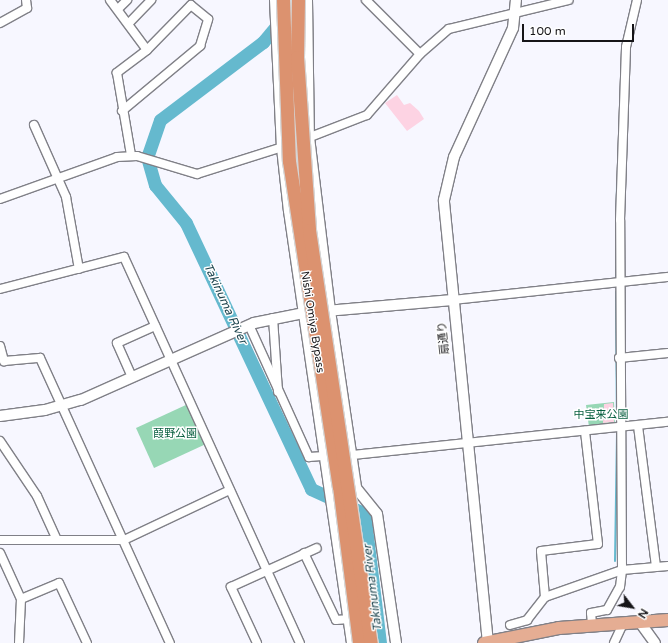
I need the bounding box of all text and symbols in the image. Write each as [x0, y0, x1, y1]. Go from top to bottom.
scale bar [524, 16, 636, 42]
text: 100 m [529, 24, 566, 38]
water label: Takinuma River [200, 261, 250, 347]
street label: Nishi Omiya Bypass [297, 270, 327, 374]
street label: 扇通り [436, 321, 452, 355]
park label: 中宝来公園 [574, 408, 628, 422]
park label: 葭野公園 [153, 427, 197, 441]
water label: Takinuma River [361, 544, 385, 632]
north arrow [612, 587, 652, 627]
text: N [635, 606, 651, 621]

